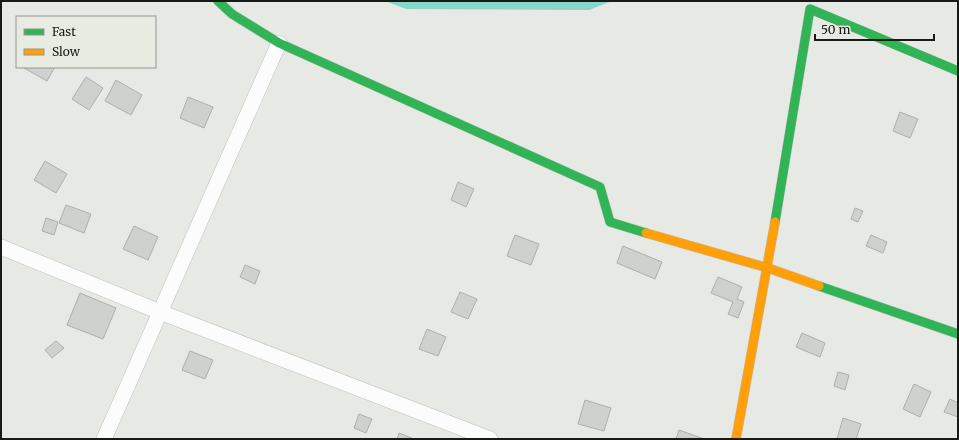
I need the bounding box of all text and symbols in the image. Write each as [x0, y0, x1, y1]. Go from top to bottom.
legend [16, 16, 156, 68]
scale bar [815, 16, 934, 42]
text: 50 m [821, 22, 850, 37]
text: Fast [52, 24, 76, 39]
text: Slow [52, 44, 81, 59]

